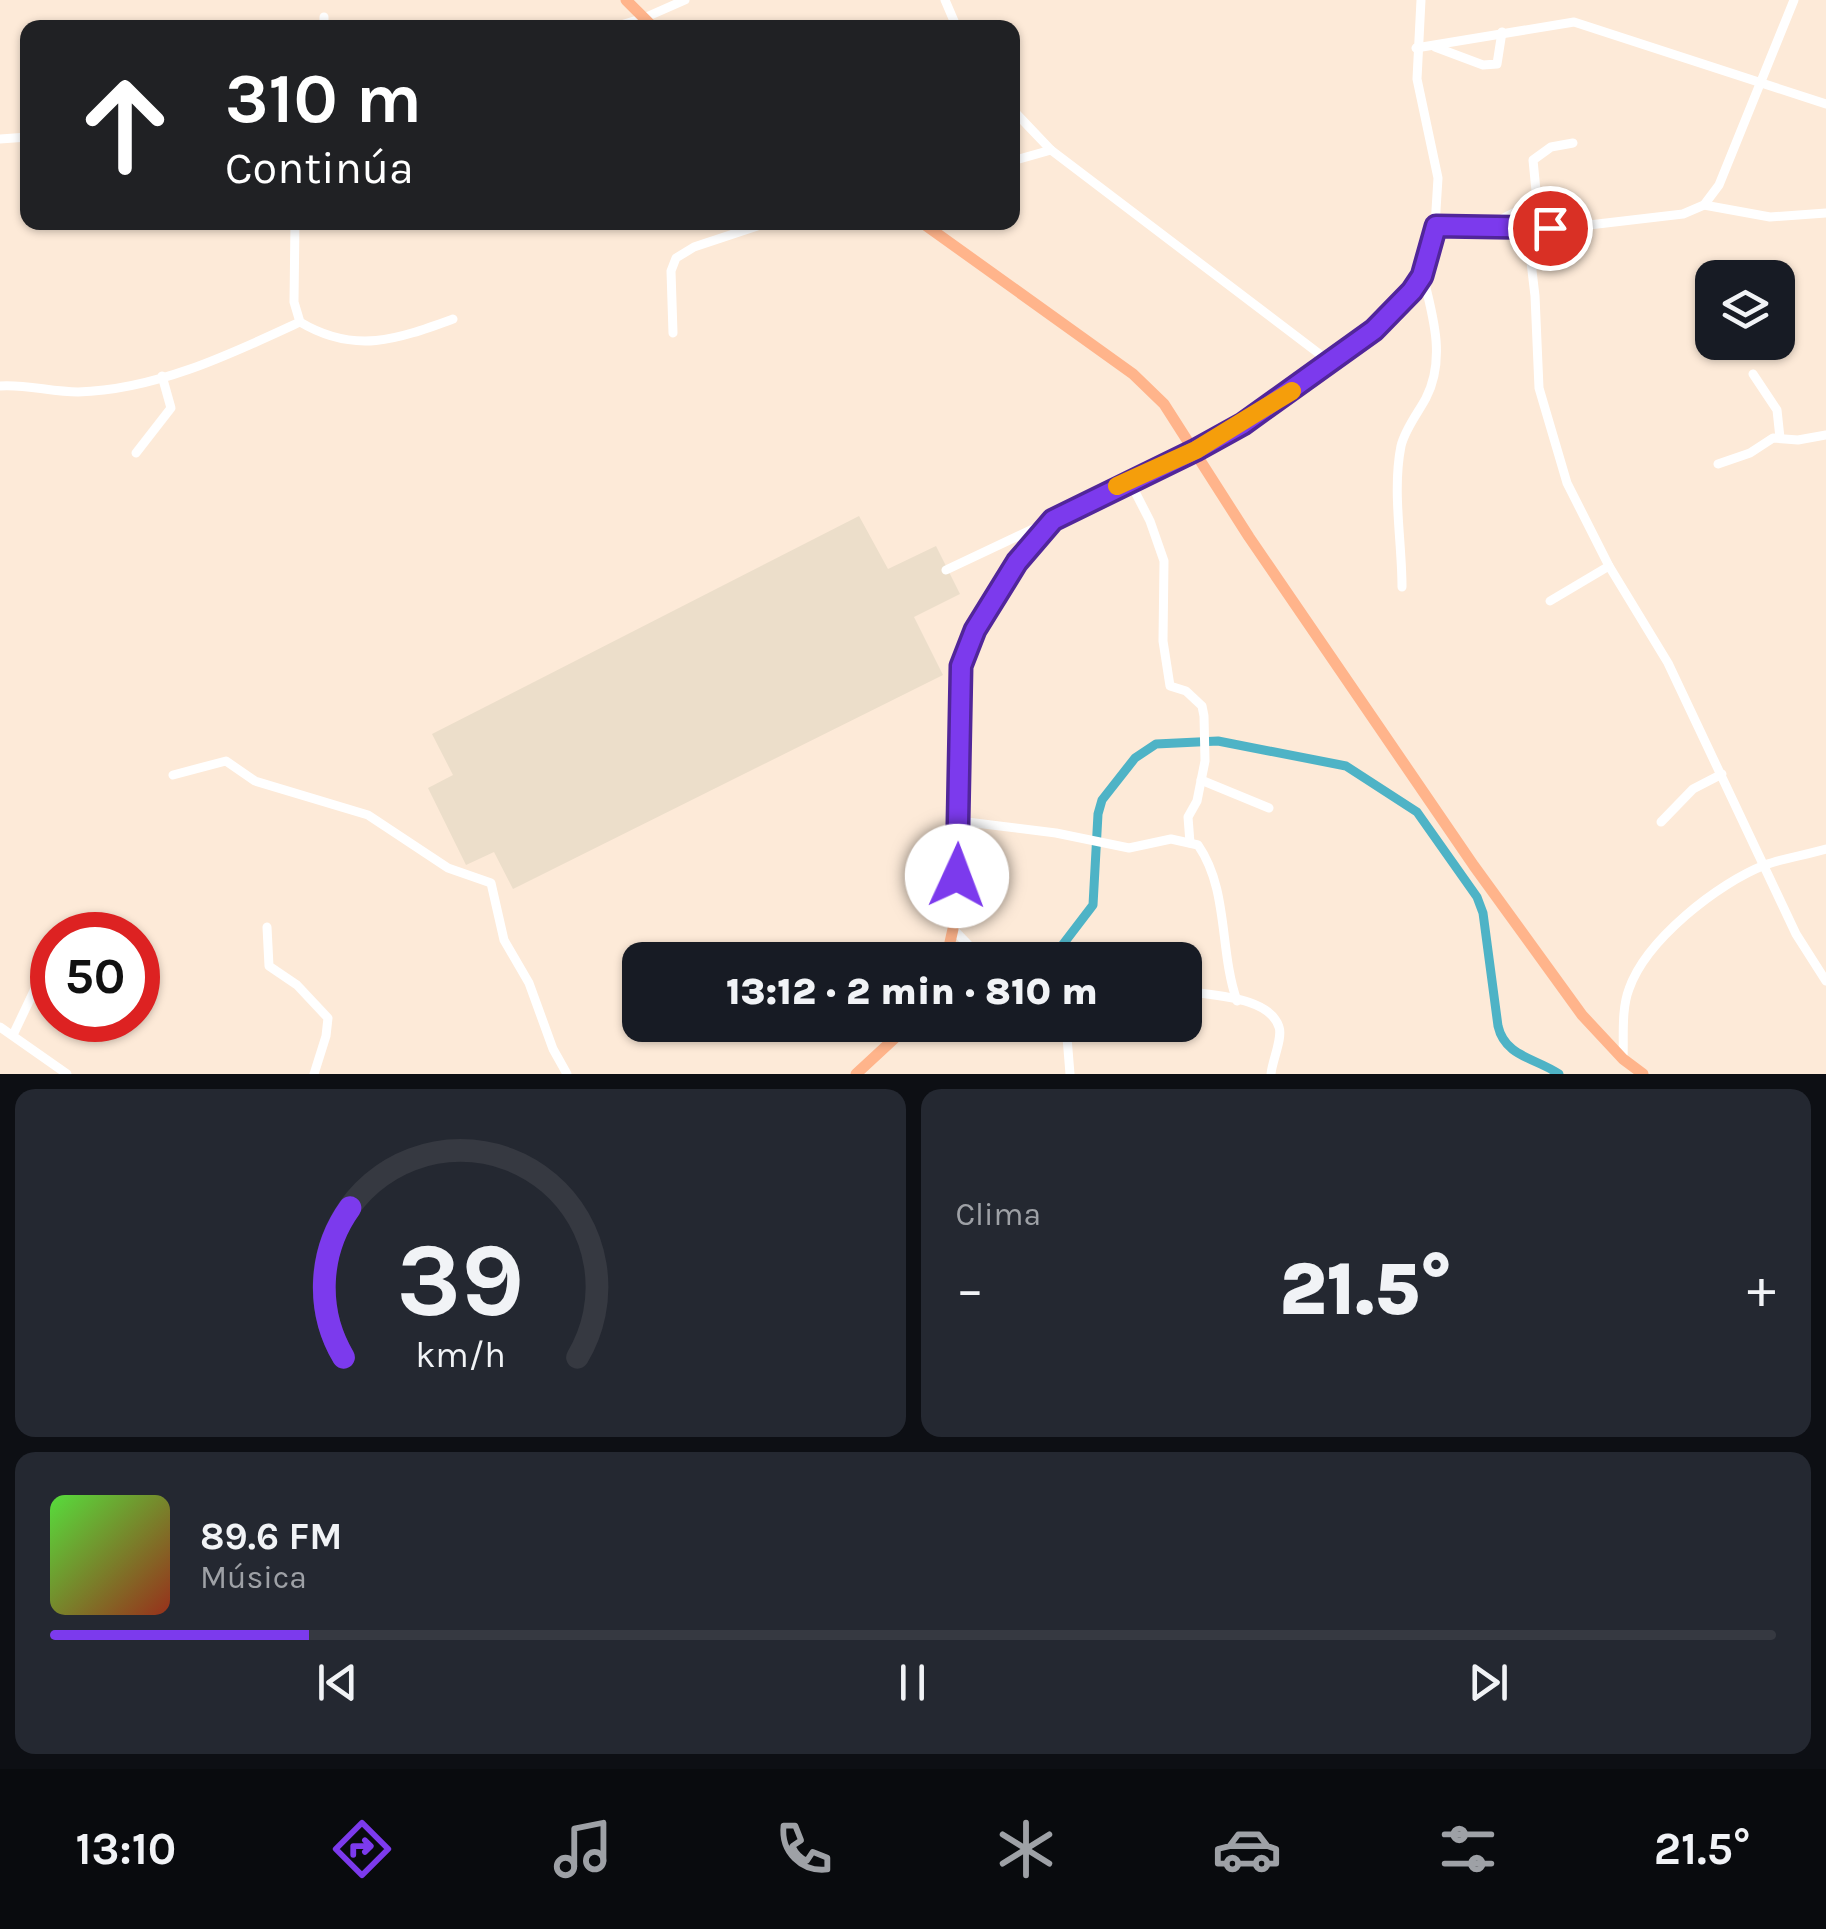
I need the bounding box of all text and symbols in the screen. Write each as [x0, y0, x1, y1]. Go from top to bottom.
text: 310 m [225, 58, 422, 140]
icon: ahead [60, 60, 190, 190]
text: Continúa [225, 142, 414, 194]
pin [1508, 186, 1593, 271]
icon: arrive [1523, 201, 1578, 256]
map controls [1695, 260, 1795, 360]
button: layers [1695, 260, 1795, 360]
position arrow [905, 824, 1009, 928]
speed limit sign: 50 [30, 912, 160, 1042]
text: 13:12 · 2 min · 810 m [726, 969, 1098, 1014]
text: Clima [956, 1196, 1041, 1233]
text: 39 [396, 1220, 524, 1341]
text: 21.5° [1279, 1245, 1452, 1333]
text: − [956, 1257, 984, 1321]
text: + [1747, 1257, 1776, 1321]
text: km/h [415, 1334, 506, 1376]
text: 89.6 FM [200, 1514, 343, 1559]
text: Música [200, 1559, 307, 1596]
icon: previous [310, 1655, 365, 1710]
icon: pause [885, 1655, 940, 1710]
icon: next [1461, 1655, 1516, 1710]
icon: directions [327, 1814, 397, 1884]
icon: music [548, 1814, 618, 1884]
icon: phone [769, 1814, 839, 1884]
icon: climate [991, 1814, 1061, 1884]
icon: car [1212, 1814, 1282, 1884]
icon: filters [1433, 1814, 1503, 1884]
text: 13:10 [76, 1823, 176, 1875]
text: 21.5° [1654, 1823, 1750, 1875]

